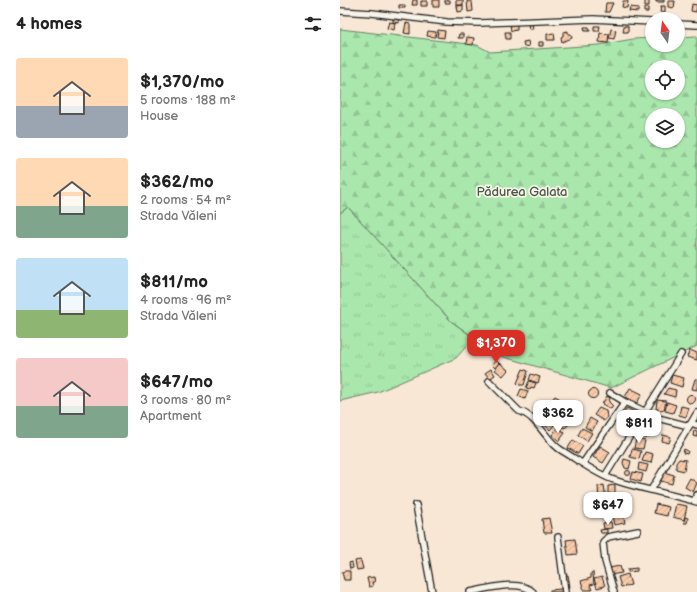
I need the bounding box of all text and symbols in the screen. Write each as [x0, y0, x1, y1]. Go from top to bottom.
north arrow [645, 12, 685, 52]
map controls [645, 12, 685, 148]
icon: filters [302, 13, 324, 35]
text: 4 homes [16, 14, 82, 34]
button: locate [645, 60, 685, 100]
text: $1,370/mo [140, 72, 224, 92]
icon: home [48, 74, 96, 122]
text: 5 rooms · 188 m² [140, 92, 236, 108]
text: House [140, 108, 178, 124]
button: layers [645, 108, 685, 148]
text: $362/mo [140, 172, 214, 192]
icon: home [48, 174, 96, 222]
park label: Pădurea Galata [477, 184, 567, 200]
text: 2 rooms · 54 m² [140, 192, 231, 208]
text: Strada Văleni [140, 208, 217, 224]
text: $811/mo [140, 272, 208, 292]
icon: home [48, 274, 96, 322]
text: 4 rooms · 96 m² [140, 292, 232, 308]
text: Strada Văleni [140, 308, 217, 324]
pin: $1,370 [463, 330, 529, 364]
text: $1,370 [476, 335, 516, 351]
text: $647/mo [140, 372, 213, 392]
icon: home [48, 374, 96, 422]
text: 3 rooms · 80 m² [140, 392, 231, 408]
pin: $362 [534, 400, 582, 434]
text: $362 [542, 405, 574, 421]
text: Apartment [140, 408, 201, 424]
pin: $811 [615, 410, 663, 444]
text: $811 [625, 415, 653, 431]
pin: $647 [584, 492, 632, 526]
text: $647 [592, 497, 624, 513]

